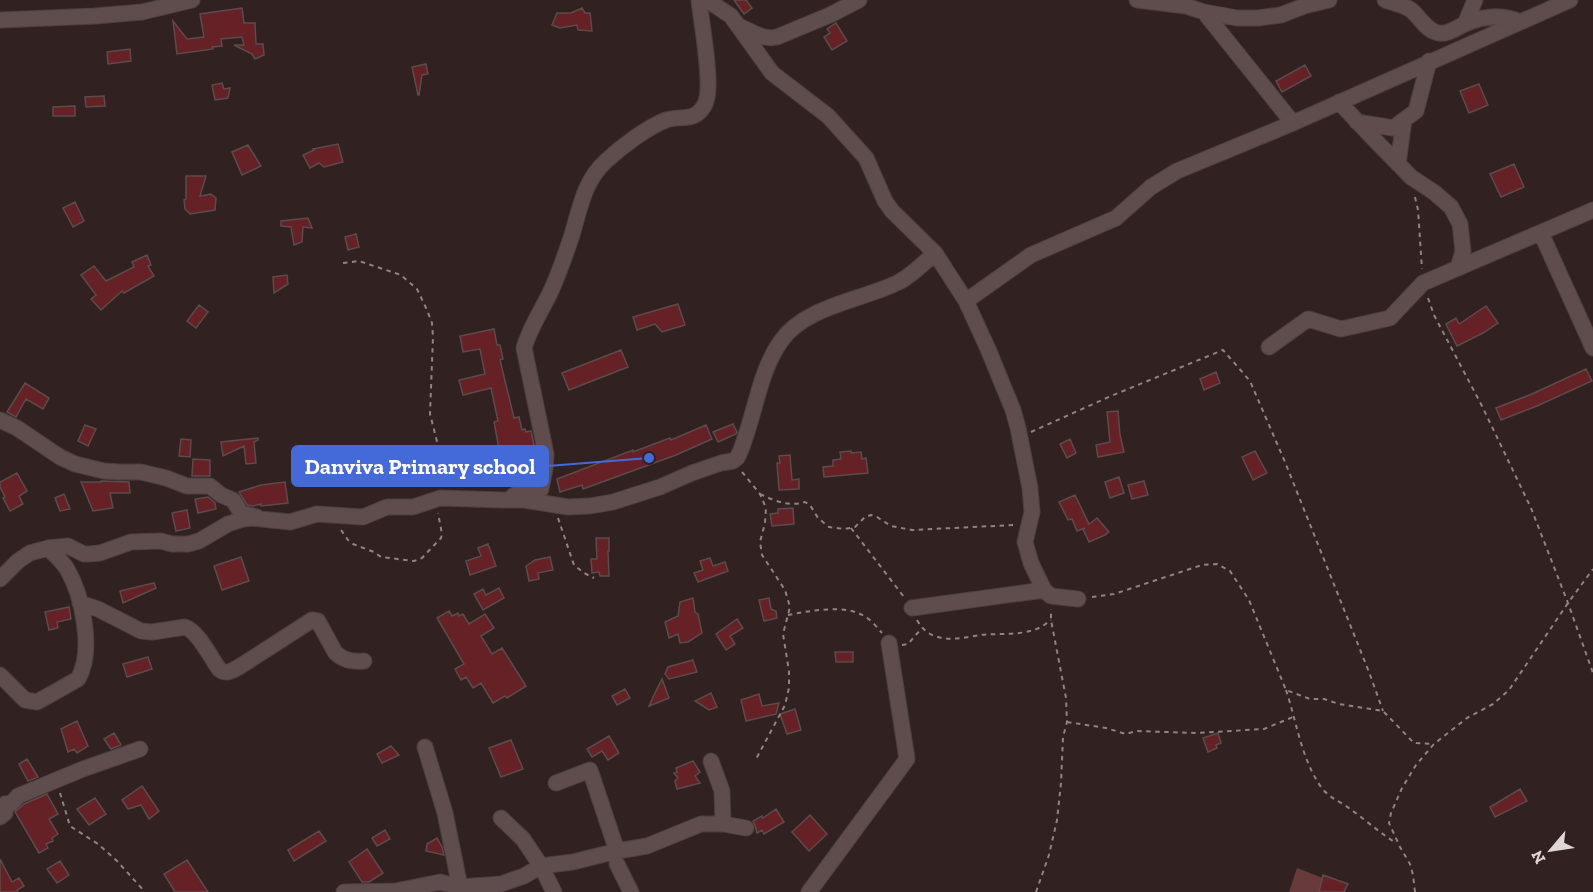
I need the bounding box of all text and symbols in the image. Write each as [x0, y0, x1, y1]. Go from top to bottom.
callout: Danviva Primary school [292, 446, 548, 486]
text: Danviva Primary school [304, 453, 536, 480]
north arrow [1521, 820, 1581, 880]
text: N [1527, 847, 1550, 867]

